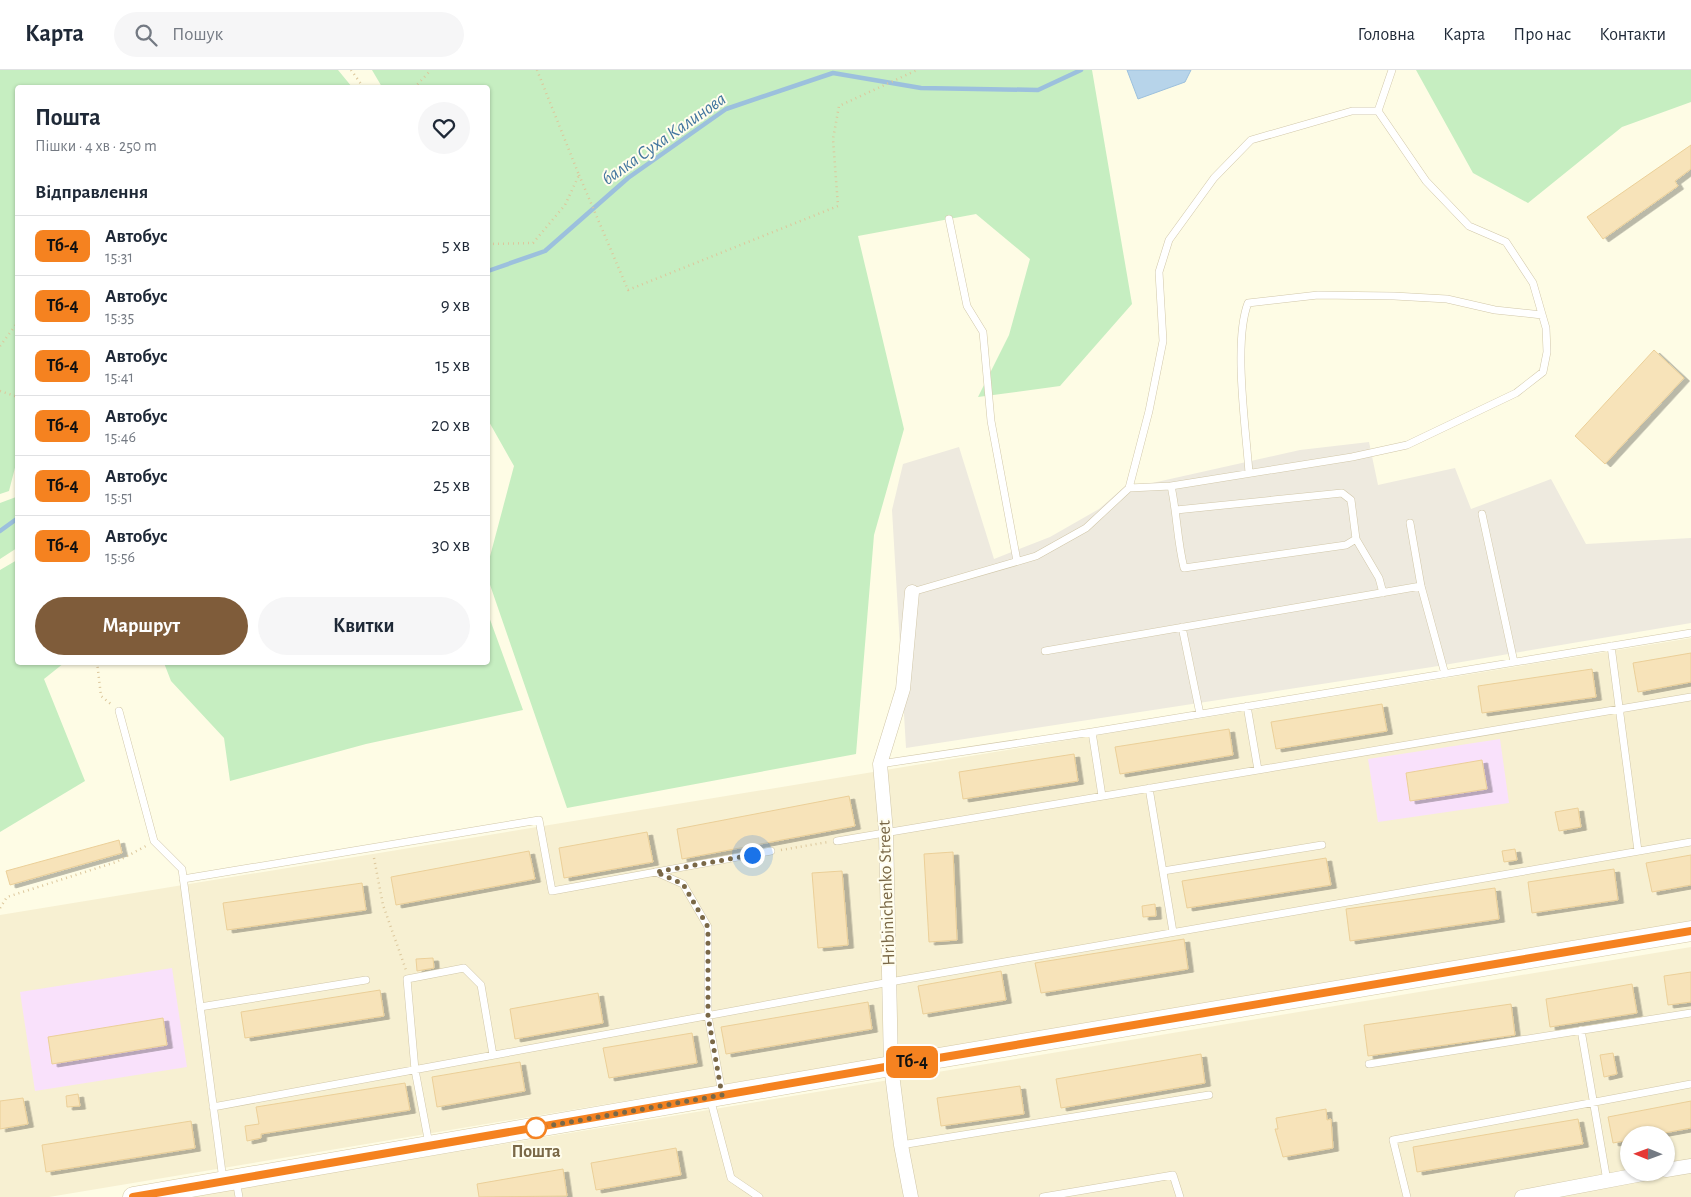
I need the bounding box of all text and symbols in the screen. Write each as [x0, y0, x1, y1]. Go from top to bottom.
search box [114, 12, 464, 57]
icon: search [132, 21, 160, 49]
text: Карта [25, 22, 84, 46]
text: Пошук [172, 25, 223, 44]
text: Головна [1358, 26, 1415, 44]
text: Карта [1443, 26, 1485, 44]
text: Про нас [1513, 26, 1571, 44]
text: Контакти [1599, 26, 1666, 44]
water label: балка Суха Калинова [599, 89, 729, 189]
button: heart [418, 102, 470, 154]
text: Пошта [35, 106, 101, 130]
text: Пішки · 4 хв · 250 m [35, 138, 157, 154]
text: Відправлення [35, 183, 148, 202]
text: Автобус [105, 227, 168, 246]
text: 5 хв [442, 236, 470, 255]
text: Тб-4 [46, 237, 79, 255]
text: 15:31 [105, 249, 133, 265]
text: Автобус [105, 287, 168, 306]
text: 9 хв [441, 296, 470, 315]
text: Тб-4 [46, 297, 79, 315]
text: 15:35 [105, 309, 134, 325]
text: Автобус [105, 347, 168, 366]
text: 15 хв [435, 356, 470, 375]
text: Тб-4 [46, 357, 79, 375]
text: 15:41 [105, 369, 134, 385]
text: Автобус [105, 407, 168, 426]
text: 20 хв [431, 416, 470, 435]
text: Тб-4 [46, 417, 79, 435]
text: 15:46 [105, 429, 136, 445]
text: Автобус [105, 467, 168, 486]
text: 25 хв [433, 476, 470, 495]
text: Тб-4 [46, 477, 79, 495]
text: 15:51 [105, 489, 133, 505]
text: Автобус [105, 527, 168, 546]
text: 30 хв [432, 536, 470, 555]
text: Тб-4 [46, 537, 79, 555]
text: 15:56 [105, 549, 135, 565]
button: Маршрут [35, 597, 248, 655]
button: Квитки [258, 597, 470, 655]
street label: Hribinichenko Street [875, 820, 899, 966]
your location [740, 843, 765, 868]
line badge: Тб-4 [877, 1046, 947, 1078]
text: Тб-4 [896, 1053, 928, 1071]
marker: Пошта [525, 1117, 547, 1139]
north arrow [1620, 1126, 1675, 1181]
map controls [1620, 1126, 1675, 1181]
place label: Пошта [511, 1143, 561, 1161]

